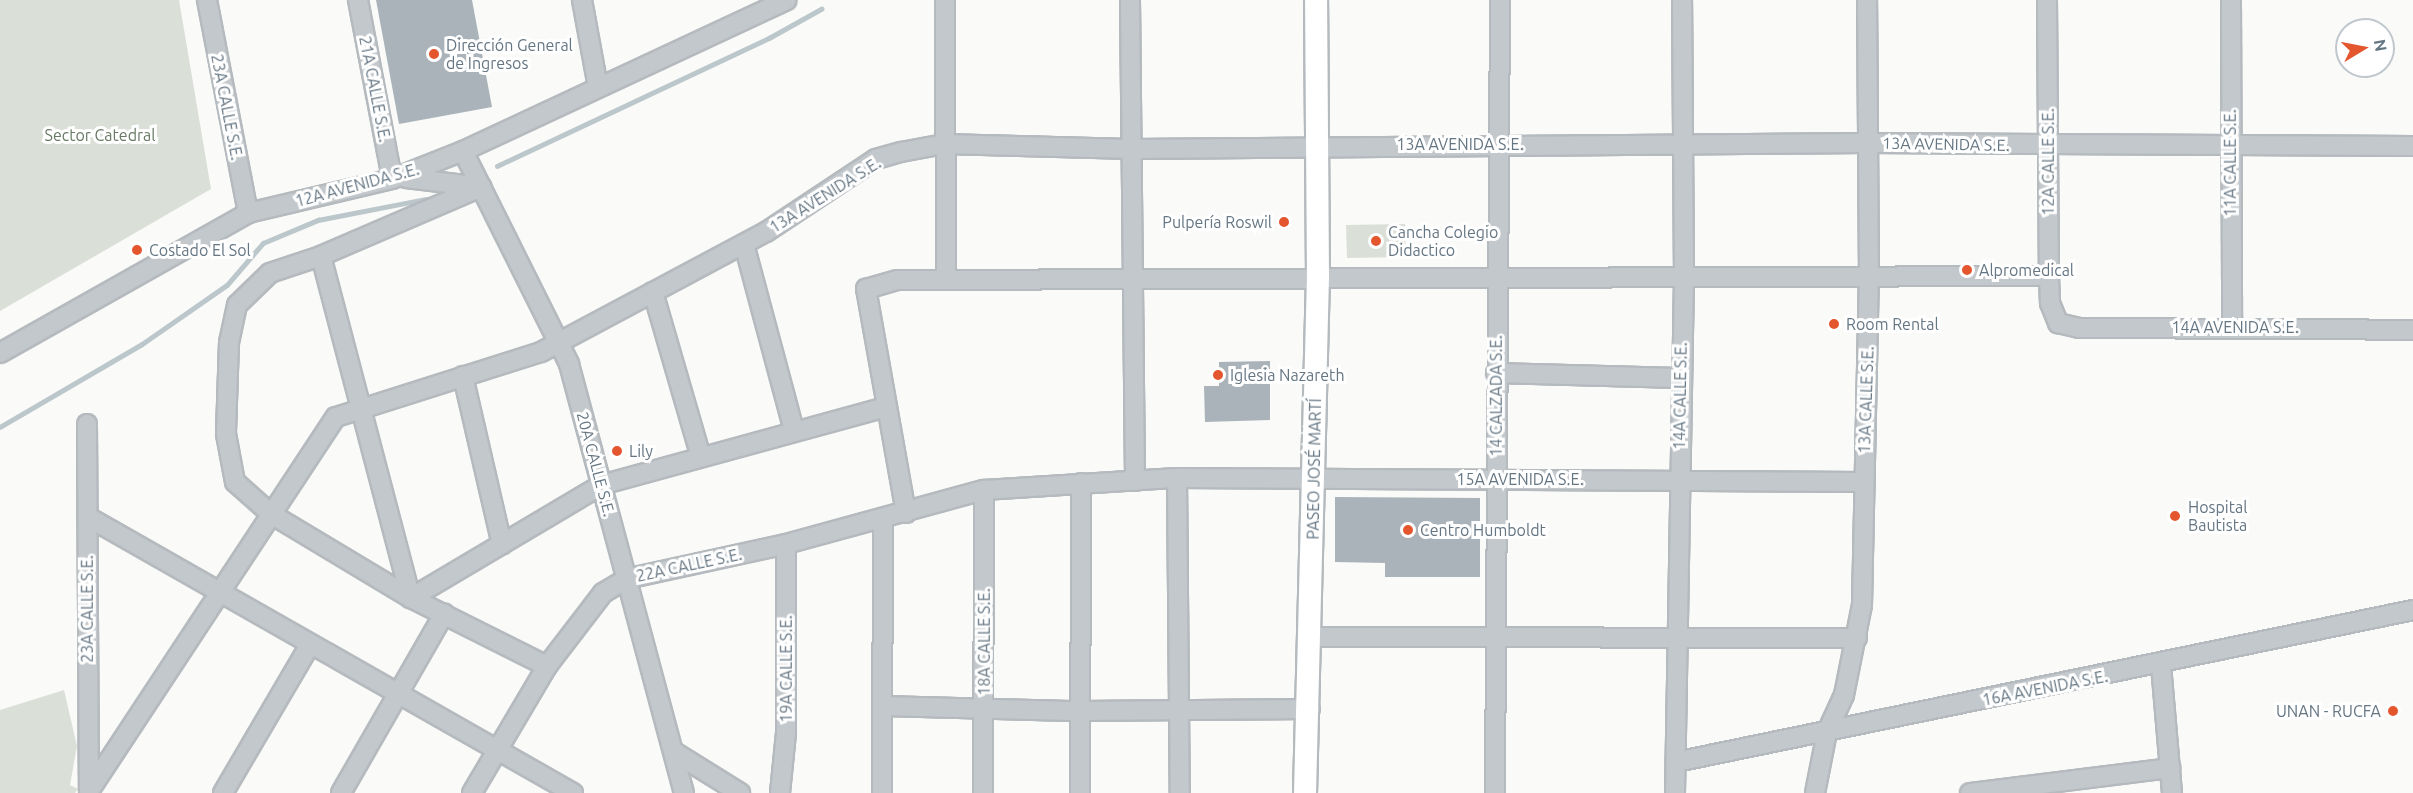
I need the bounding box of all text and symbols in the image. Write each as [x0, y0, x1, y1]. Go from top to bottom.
north arrow [2335, 18, 2395, 78]
street label: 21A CALLE S.E. [355, 35, 395, 143]
place label: Dirección General de Ingresos [446, 35, 573, 73]
text: N [2371, 38, 2391, 53]
marker: Dirección General de Ingresos [427, 47, 441, 61]
street label: 23A CALLE S.E. [207, 53, 247, 161]
street label: 12A CALLE S.E. [2038, 108, 2058, 216]
street label: 11A CALLE S.E. [2220, 109, 2240, 217]
park label: Sector Catedral [45, 125, 155, 145]
street label: 13A AVENIDA S.E. [1882, 133, 2010, 155]
street label: 13A AVENIDA S.E. [1396, 134, 1524, 154]
street label: 13A AVENIDA S.E. [766, 153, 884, 237]
street label: 12A AVENIDA S.E. [293, 159, 421, 211]
place label: Pulpería Roswil [1162, 212, 1272, 232]
marker: Pulpería Roswil [1277, 215, 1291, 229]
place label: Cancha Colegio Didactico [1388, 222, 1498, 260]
marker: Cancha Colegio Didactico [1369, 234, 1383, 248]
place label: Costado El Sol [149, 240, 251, 260]
marker: Costado El Sol [130, 243, 144, 257]
place label: Alpromedical [1979, 260, 2074, 280]
marker: Alpromedical [1960, 263, 1974, 277]
place label: Room Rental [1846, 314, 1939, 334]
marker: Room Rental [1827, 317, 1841, 331]
street label: 14A AVENIDA S.E. [2171, 317, 2299, 337]
street label: 14 CALZADA S.E. [1486, 335, 1506, 457]
street label: 14A CALLE S.E. [1669, 342, 1691, 450]
street label: 13A CALLE S.E. [1855, 346, 1877, 454]
place label: Iglesia Nazareth [1230, 365, 1345, 385]
marker: Iglesia Nazareth [1211, 368, 1225, 382]
street label: PASEO JOSÉ MARTÍ [1303, 398, 1325, 540]
street label: 20A CALLE S.E. [573, 410, 619, 518]
place label: Lily [629, 441, 653, 461]
marker: Lily [610, 444, 624, 458]
street label: 15A AVENIDA S.E. [1456, 469, 1584, 489]
place label: Hospital Bautista [2188, 497, 2247, 535]
marker: Hospital Bautista [2166, 507, 2184, 525]
place label: Centro Humboldt [1420, 520, 1546, 540]
marker: Centro Humboldt [1401, 523, 1415, 537]
street label: 22A CALLE S.E. [635, 544, 743, 586]
street label: 23A CALLE S.E. [77, 555, 97, 663]
street label: 18A CALLE S.E. [974, 588, 994, 696]
street label: 19A CALLE S.E. [776, 615, 796, 723]
street label: 16A AVENIDA S.E. [1981, 666, 2109, 710]
place label: UNAN - RUCFA [2276, 701, 2381, 721]
marker: UNAN - RUCFA [2386, 704, 2400, 718]

